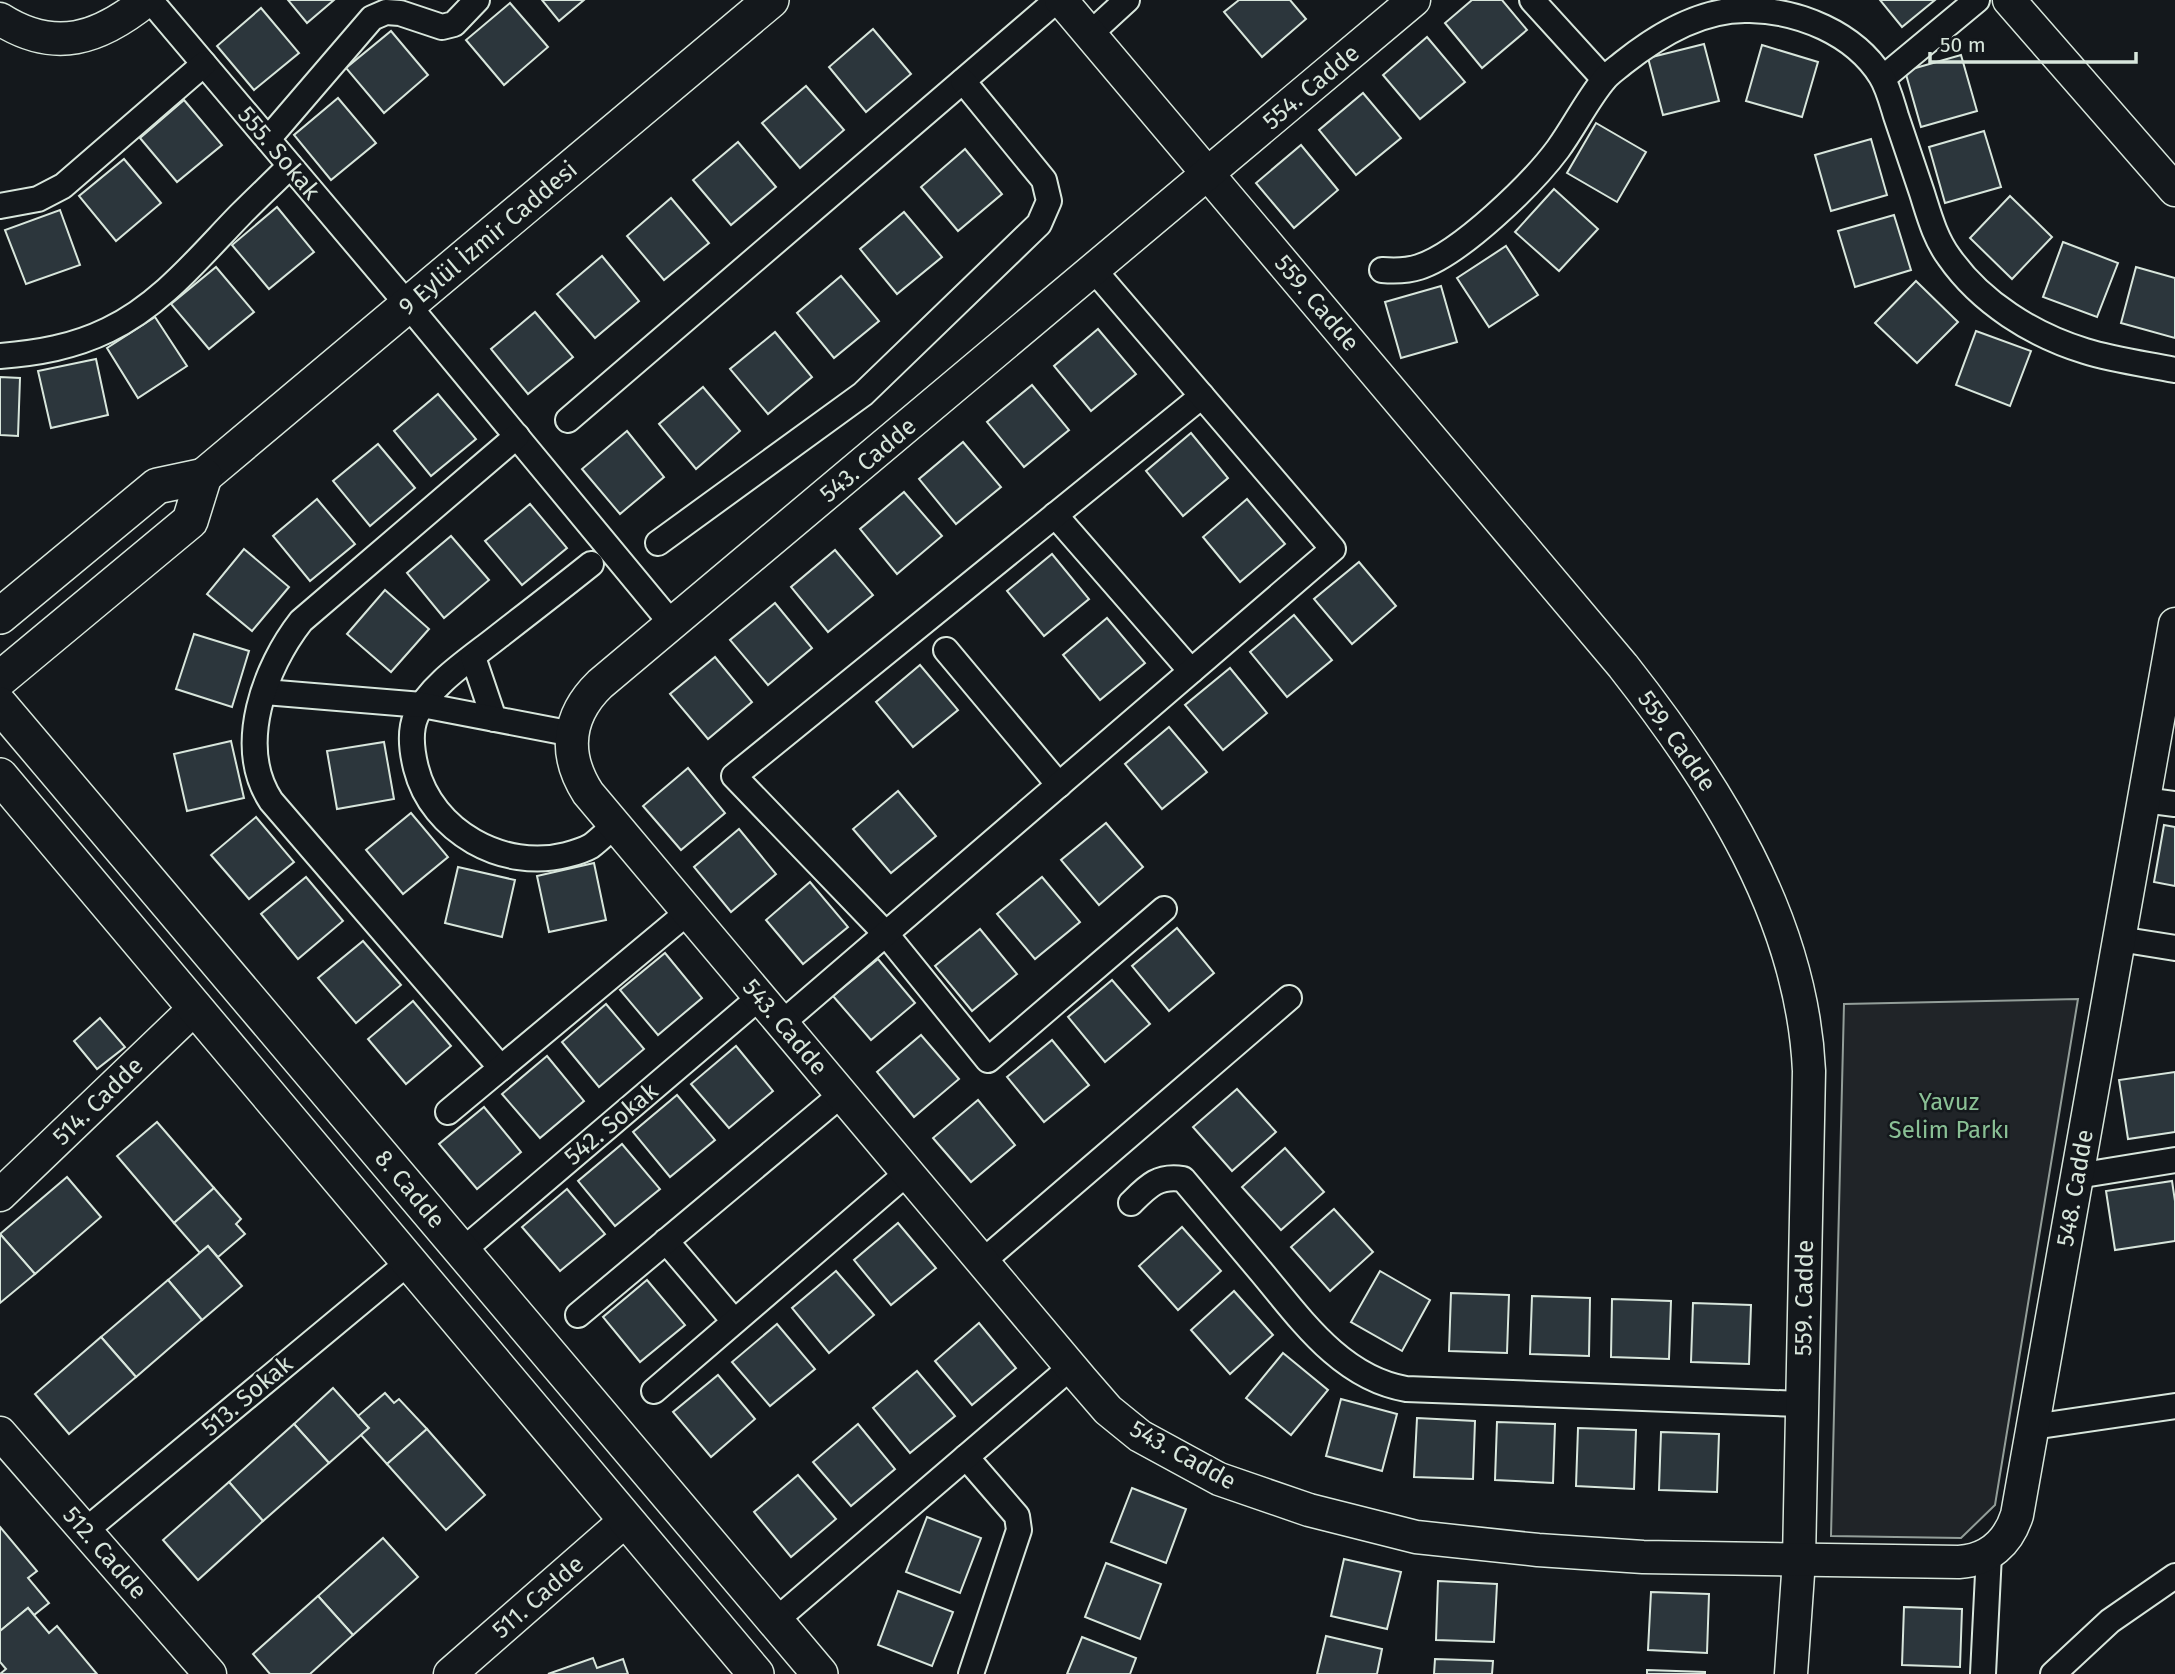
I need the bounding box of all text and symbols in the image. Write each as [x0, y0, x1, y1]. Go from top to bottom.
scale bar [1930, 21, 2136, 65]
text: 50 m [1940, 32, 1986, 58]
street label: 554. Cadde [1257, 39, 1365, 135]
street label: 555. Sokak [232, 101, 326, 206]
street label: 9 Eylül İzmir Caddesi [393, 155, 583, 321]
street label: 559. Cadde [1269, 249, 1365, 357]
street label: 543. Cadde [814, 412, 922, 508]
street label: 559. Cadde [1632, 685, 1722, 797]
street label: 543. Cadde [737, 973, 833, 1081]
street label: 514. Cadde [47, 1051, 149, 1151]
street label: 542. Sokak [559, 1077, 664, 1171]
park label: Yavuz Selim Parkı [1889, 1088, 2009, 1144]
street label: 548. Cadde [2051, 1127, 2099, 1249]
street label: 8. Cadde [369, 1144, 451, 1234]
street label: 559. Cadde [1789, 1240, 1819, 1356]
street label: 513. Sokak [196, 1350, 299, 1442]
street label: 543. Cadde [1125, 1415, 1241, 1495]
street label: 512. Cadde [57, 1501, 153, 1605]
street label: 511. Cadde [487, 1550, 589, 1644]

